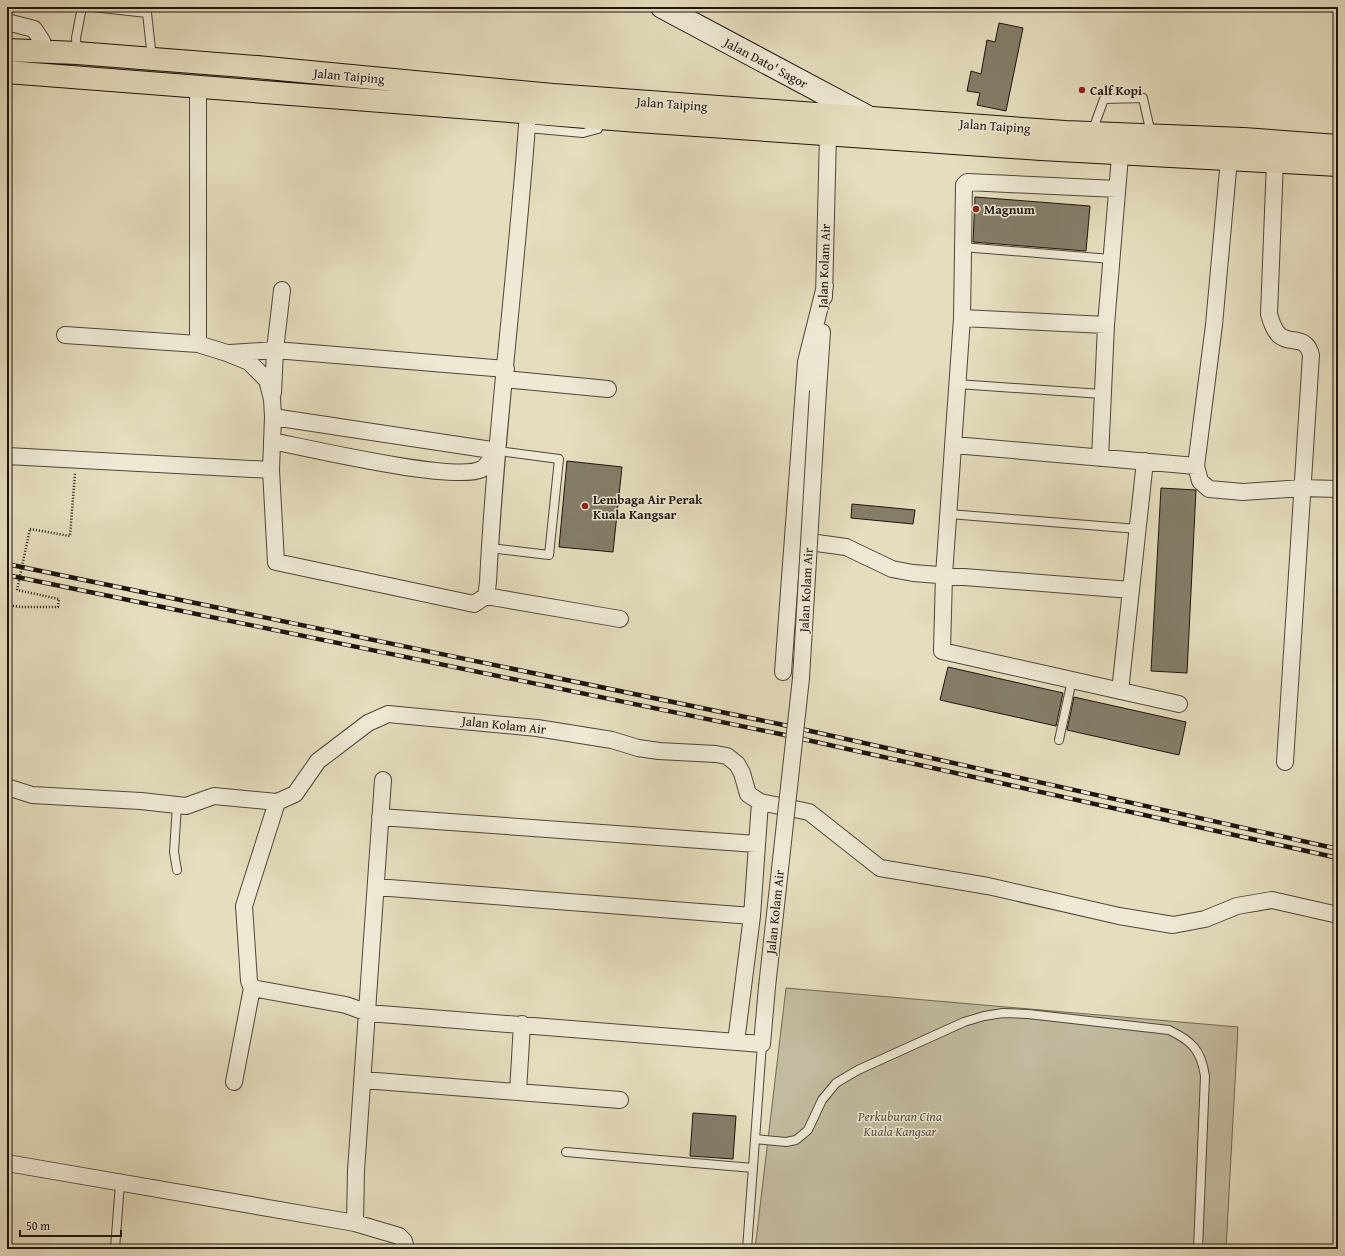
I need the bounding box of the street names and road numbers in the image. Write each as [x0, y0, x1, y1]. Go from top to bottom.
street label: Jalan Dato' Sagor [719, 32, 812, 93]
street label: Jalan Taiping [311, 63, 386, 89]
street label: Jalan Taiping [634, 92, 709, 116]
street label: Jalan Taiping [957, 114, 1032, 138]
street label: Jalan Kolam Air [813, 223, 835, 311]
street label: Jalan Kolam Air [794, 547, 818, 635]
street label: Jalan Kolam Air [459, 711, 548, 739]
street label: Jalan Kolam Air [761, 868, 789, 957]

